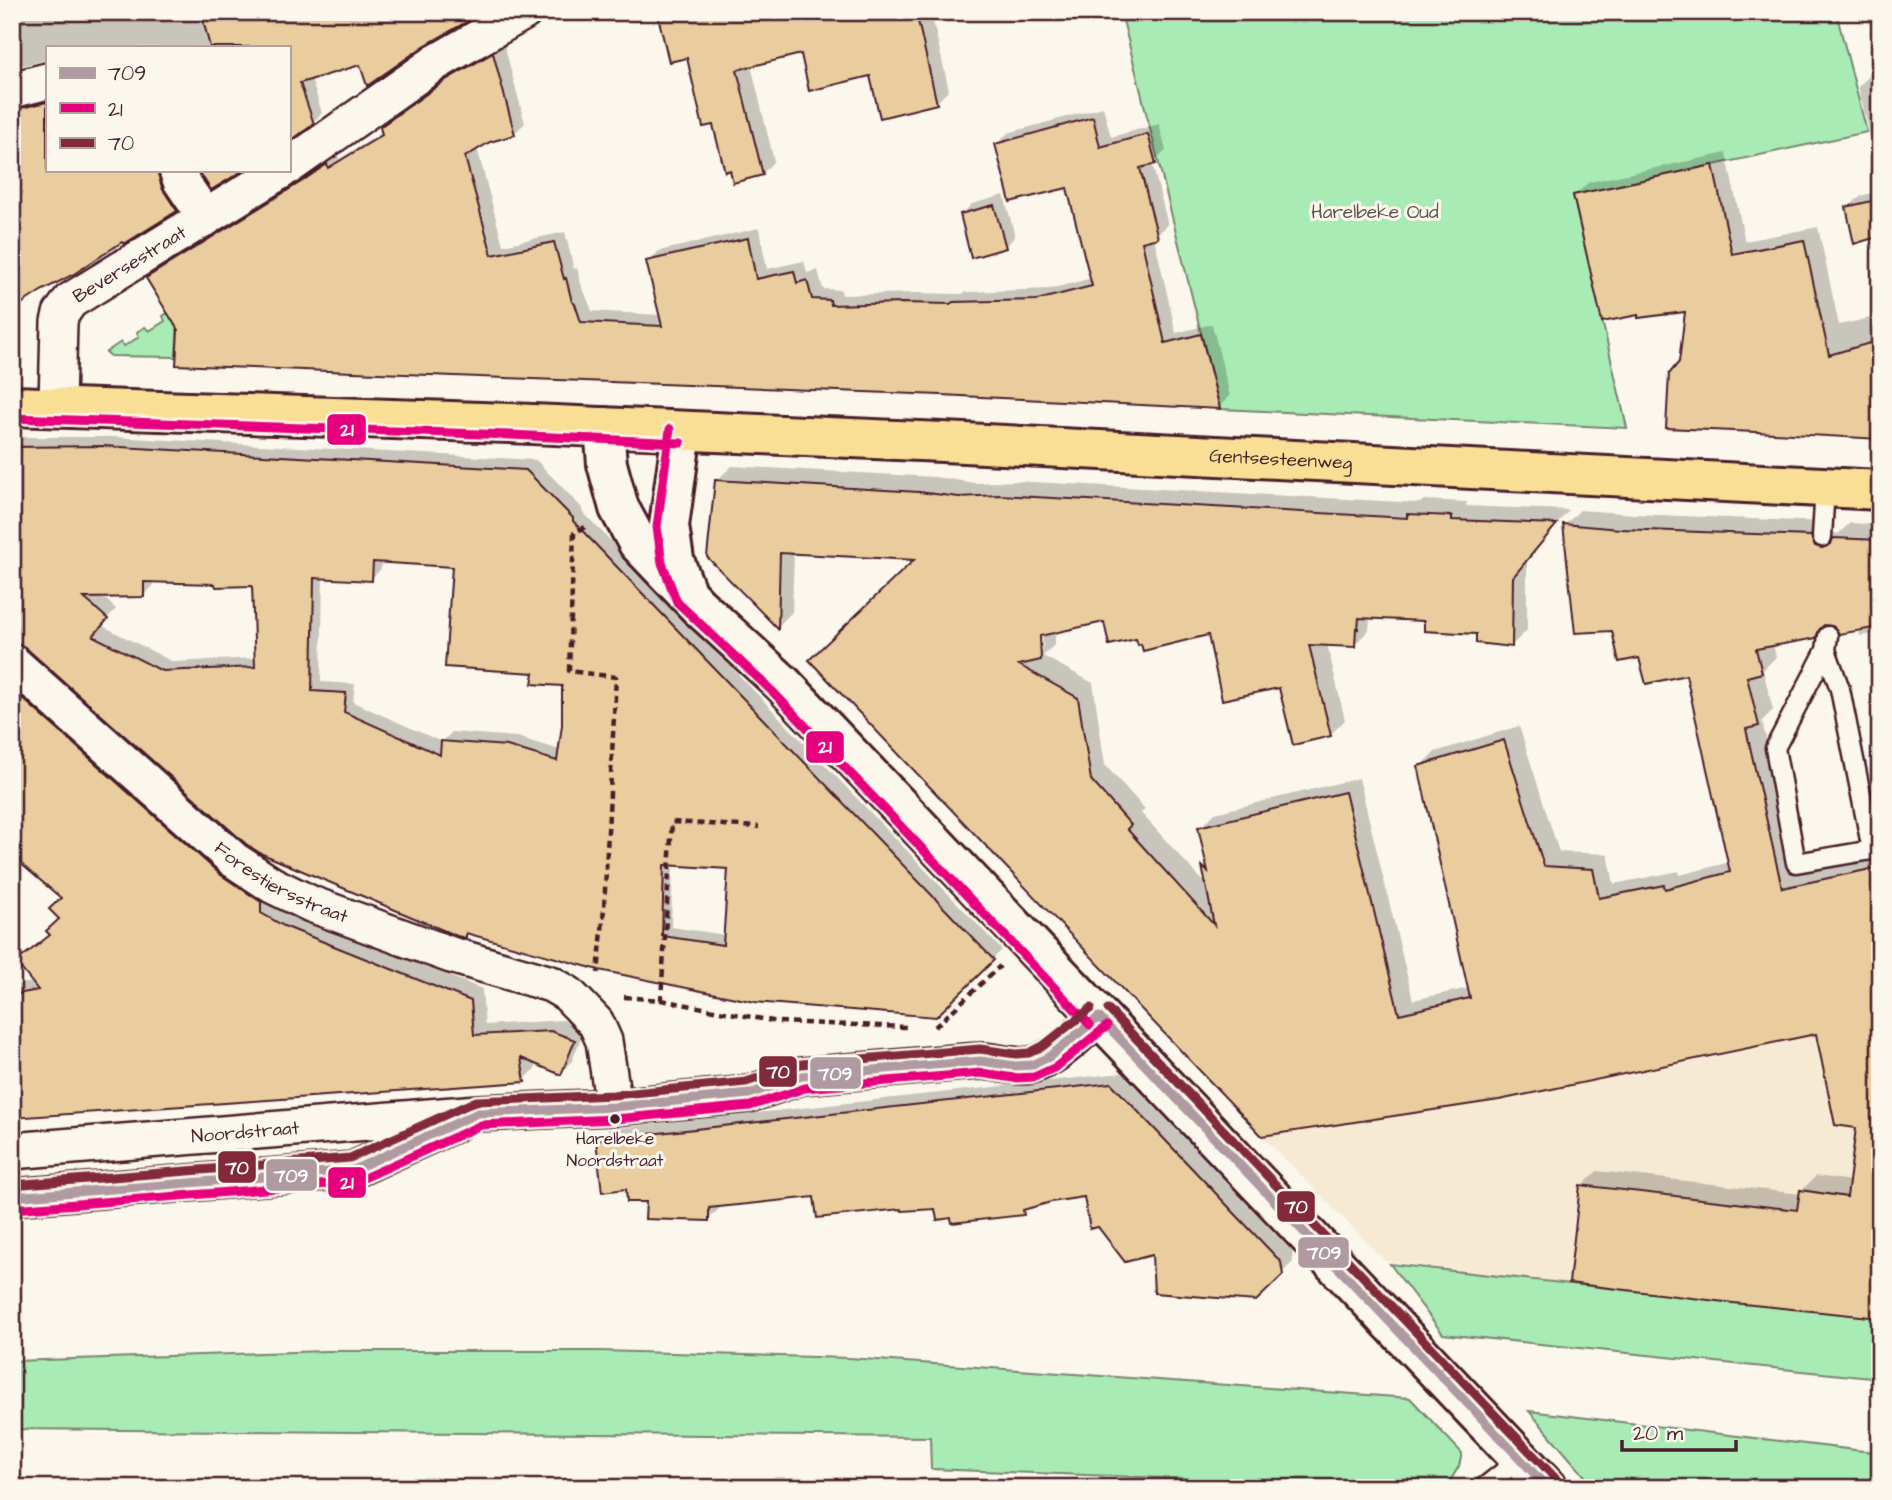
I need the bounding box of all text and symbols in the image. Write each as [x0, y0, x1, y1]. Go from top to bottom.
legend [46, 46, 290, 172]
text: 709 [108, 59, 146, 88]
text: 21 [108, 95, 123, 124]
text: 70 [108, 129, 134, 158]
park label: Harelbeke Oud [1311, 199, 1439, 226]
street label: Beversestraat [68, 219, 192, 310]
line badge: 21 [326, 413, 367, 446]
text: 21 [339, 417, 354, 444]
street label: Gentsesteenweg [1209, 442, 1353, 477]
line badge: 21 [805, 730, 845, 764]
text: 21 [817, 734, 832, 761]
street label: Forestiersstraat [208, 835, 352, 930]
line badge: 70 [758, 1055, 798, 1088]
line badge: 709 [809, 1056, 862, 1090]
text: 70 [765, 1059, 790, 1086]
text: 709 [817, 1061, 852, 1088]
marker: Harelbeke Noordstraat [608, 1112, 622, 1126]
street label: Noordstraat [190, 1114, 301, 1150]
place label: Harelbeke Noordstraat [567, 1127, 664, 1173]
line badge: 70 [217, 1150, 257, 1184]
text: 70 [224, 1155, 249, 1182]
line badge: 709 [265, 1158, 318, 1192]
text: 709 [273, 1163, 308, 1190]
line badge: 21 [327, 1166, 367, 1199]
text: 21 [339, 1170, 354, 1197]
line badge: 70 [1276, 1190, 1316, 1223]
text: 70 [1283, 1194, 1308, 1221]
line badge: 709 [1297, 1236, 1350, 1269]
text: 709 [1306, 1240, 1341, 1267]
scale bar [1622, 1409, 1736, 1453]
text: 20 m [1633, 1419, 1684, 1448]

